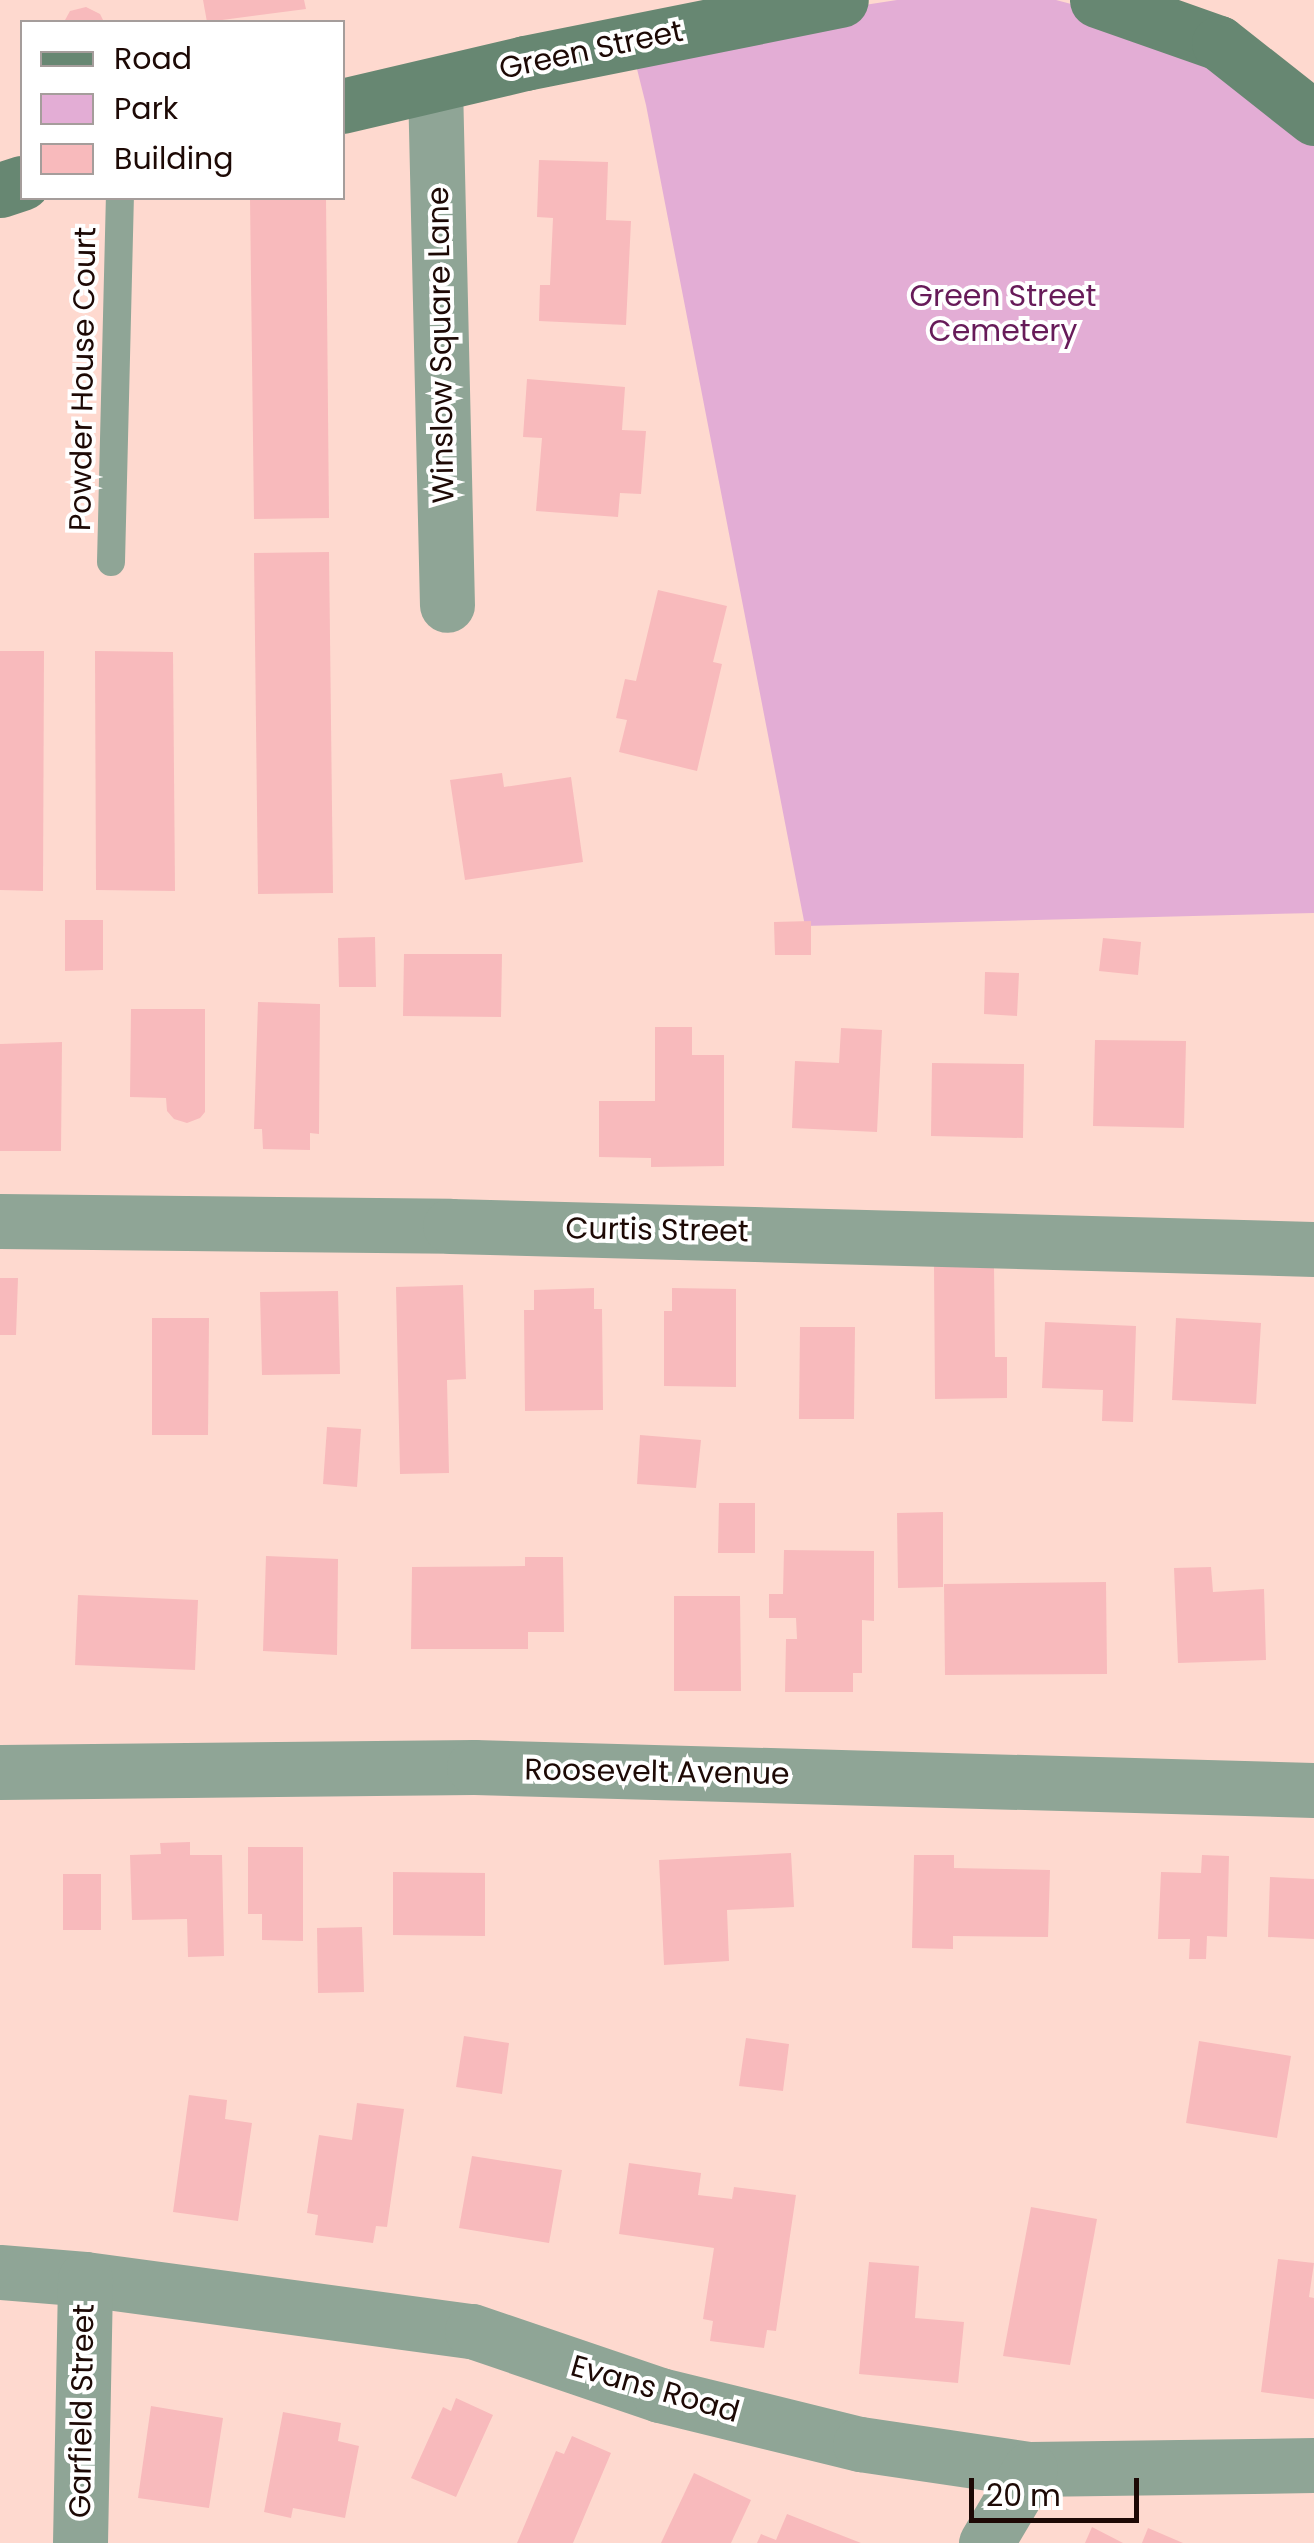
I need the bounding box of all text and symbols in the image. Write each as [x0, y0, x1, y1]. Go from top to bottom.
street label: Green Street [496, 13, 686, 87]
legend [20, 20, 345, 200]
text: Road [114, 37, 192, 80]
text: Park [114, 87, 178, 130]
text: Building [114, 137, 234, 180]
street label: Winslow Square Lane [420, 186, 462, 504]
street label: Powder House Court [62, 227, 104, 531]
park label: Green Street Cemetery [910, 278, 1096, 348]
street label: Curtis Street [565, 1210, 749, 1250]
street label: Roosevelt Avenue [524, 1752, 790, 1792]
street label: Garfield Street [62, 2304, 102, 2518]
street label: Evans Road [567, 2348, 743, 2430]
scale bar [974, 2458, 1144, 2520]
text: 20 m [986, 2474, 1061, 2517]

